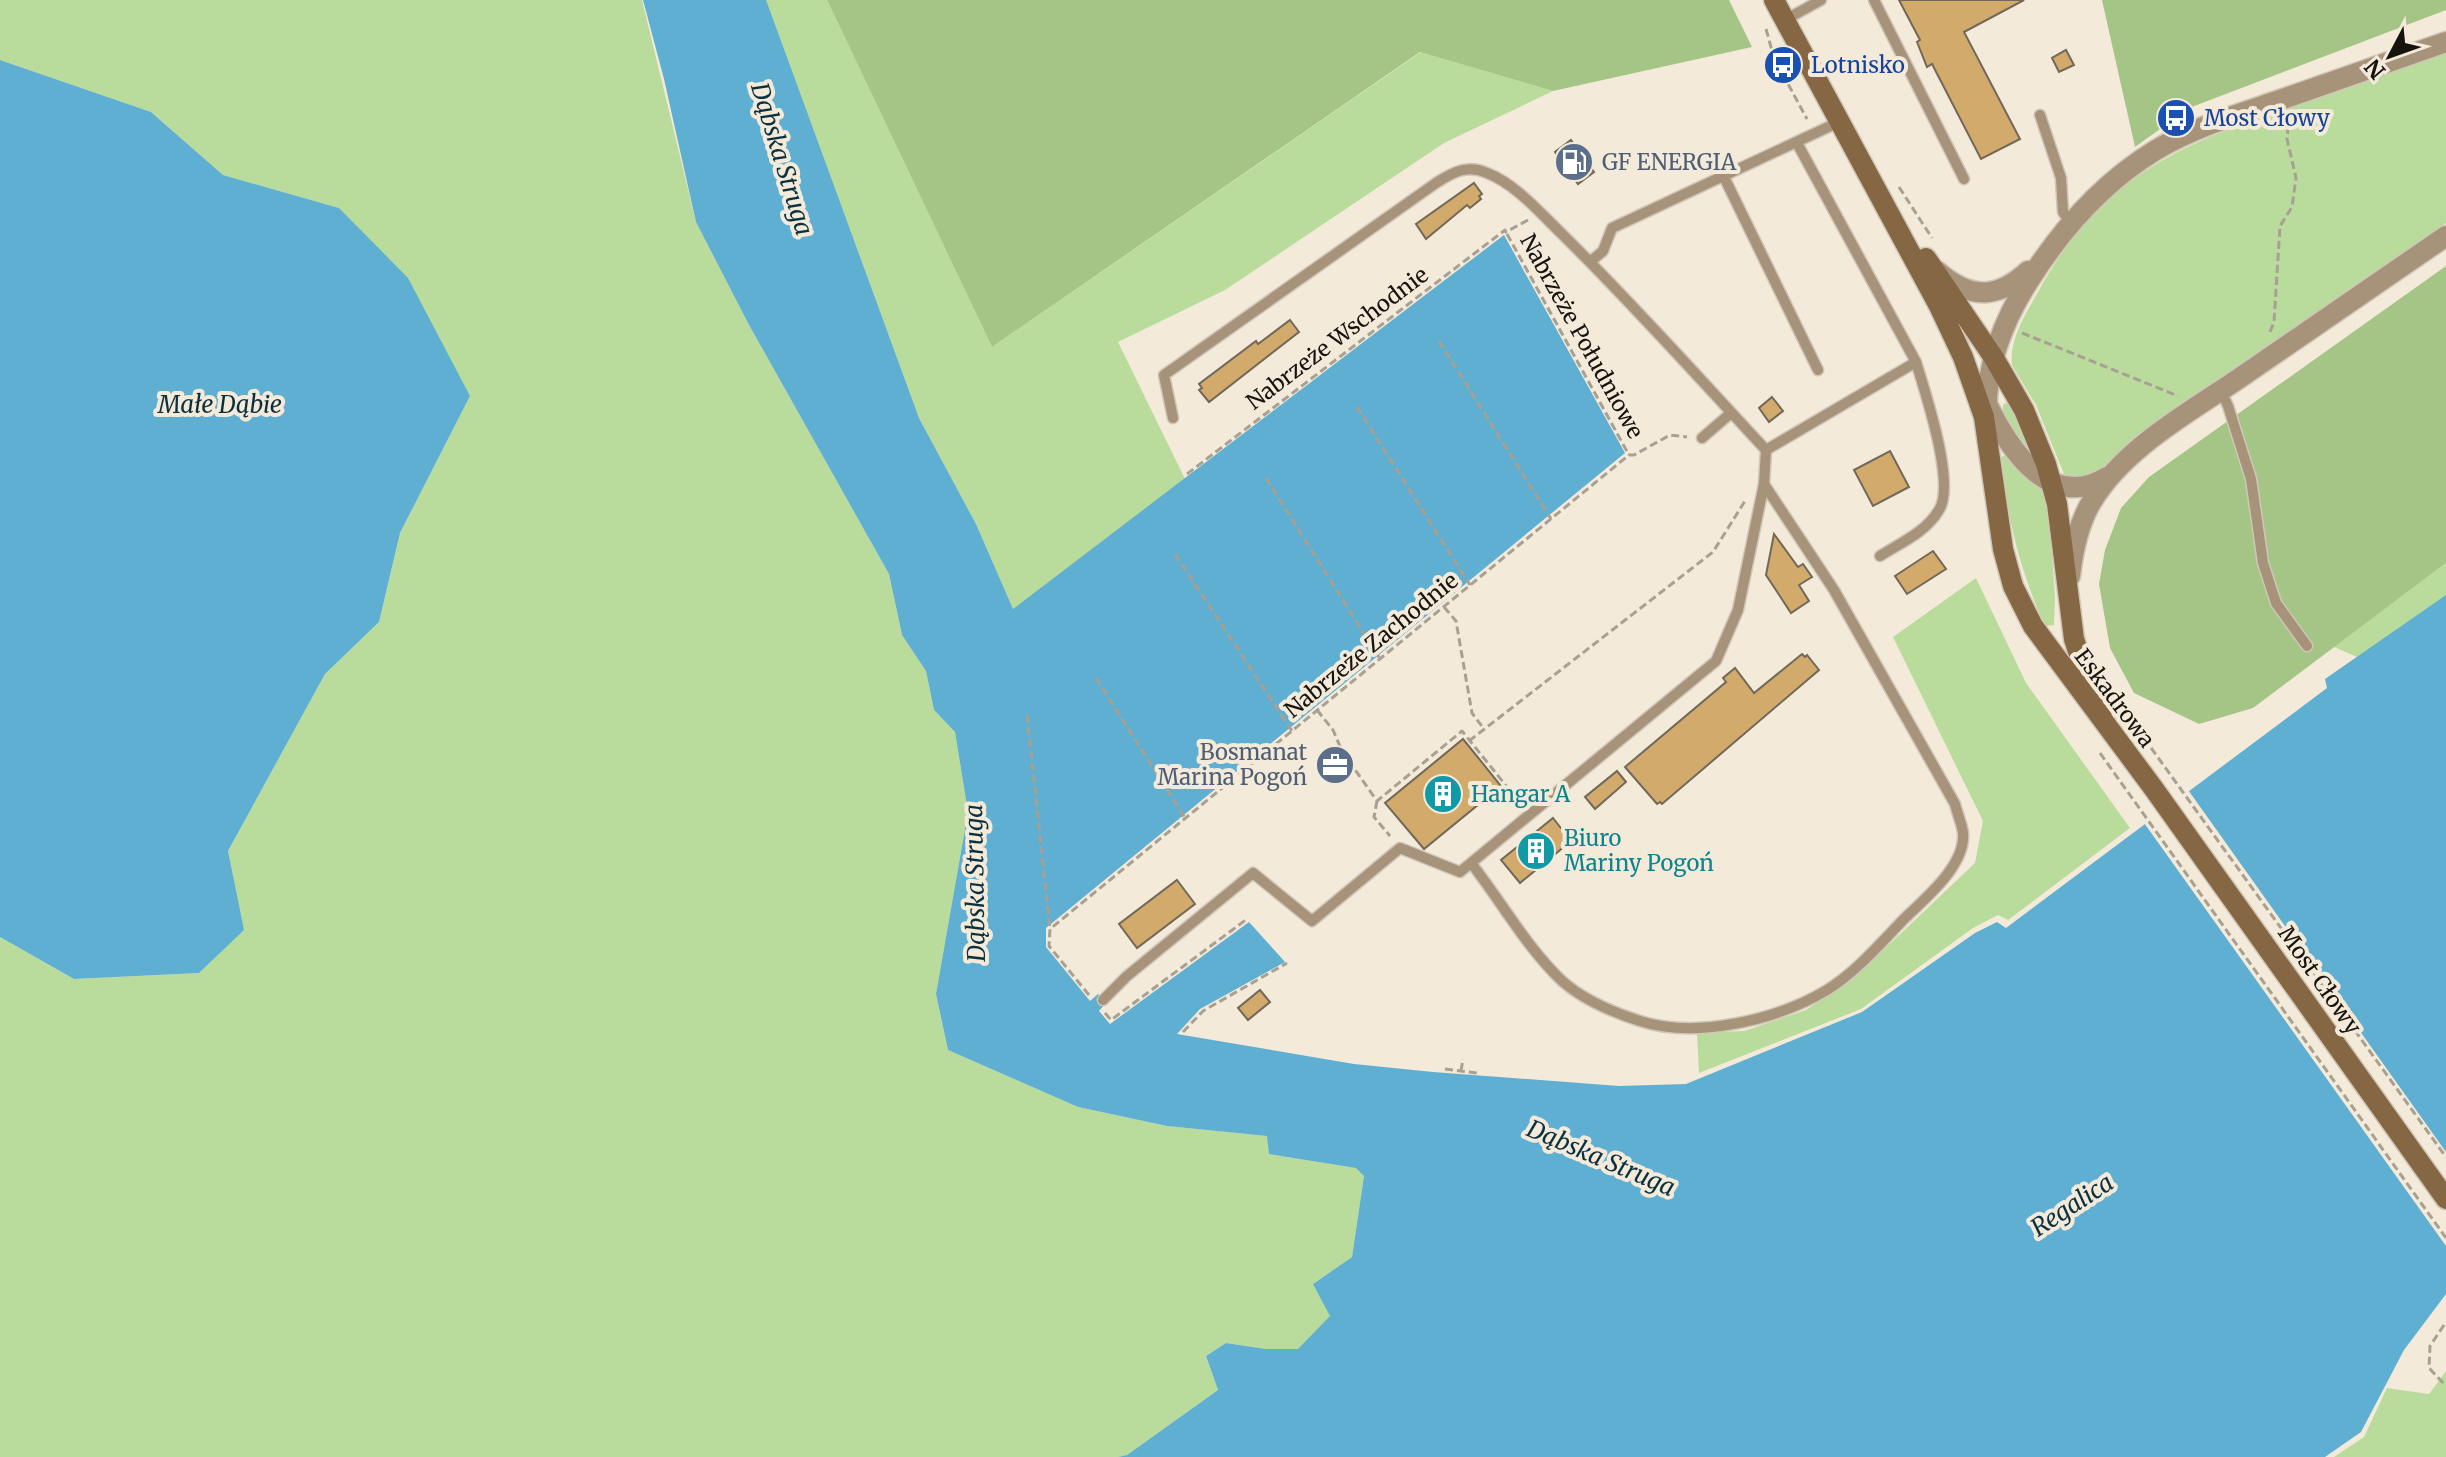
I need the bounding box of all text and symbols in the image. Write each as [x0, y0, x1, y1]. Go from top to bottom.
north arrow [2350, 16, 2430, 96]
bus stop icon: Lotnisko [1762, 44, 1804, 86]
place label: Lotnisko [1811, 51, 1905, 79]
text: N [2358, 53, 2391, 85]
water label: Dąbska Struga [744, 78, 820, 239]
bus stop icon: Most Cłowy [2155, 97, 2197, 139]
place label: Most Cłowy [2204, 104, 2330, 132]
fuel station icon: GF ENERGIA [1553, 141, 1595, 183]
place label: GF ENERGIA [1602, 148, 1737, 176]
street label: Nabrzeże Południowe [1514, 229, 1650, 443]
street label: Nabrzeże Wschodnie [1241, 260, 1433, 416]
water label: Małe Dąbie [157, 389, 282, 420]
street label: Nabrzeże Zachodnie [1279, 566, 1463, 724]
street label: Eskadrowa [2069, 643, 2161, 753]
place label: Bosmanat Marina Pogoń [1158, 738, 1307, 791]
office icon: Bosmanat Marina Pogoń [1314, 744, 1356, 786]
building icon: Hangar A [1422, 773, 1464, 815]
place label: Hangar A [1471, 780, 1571, 808]
water label: Dąbska Struga [958, 804, 992, 963]
place label: Biuro Mariny Pogoń [1564, 824, 1714, 877]
building icon: Biuro Mariny Pogoń [1515, 830, 1557, 872]
street label: Most Cłowy [2272, 920, 2368, 1040]
water label: Dąbska Struga [1521, 1113, 1680, 1203]
water label: Regalica [2025, 1167, 2119, 1243]

